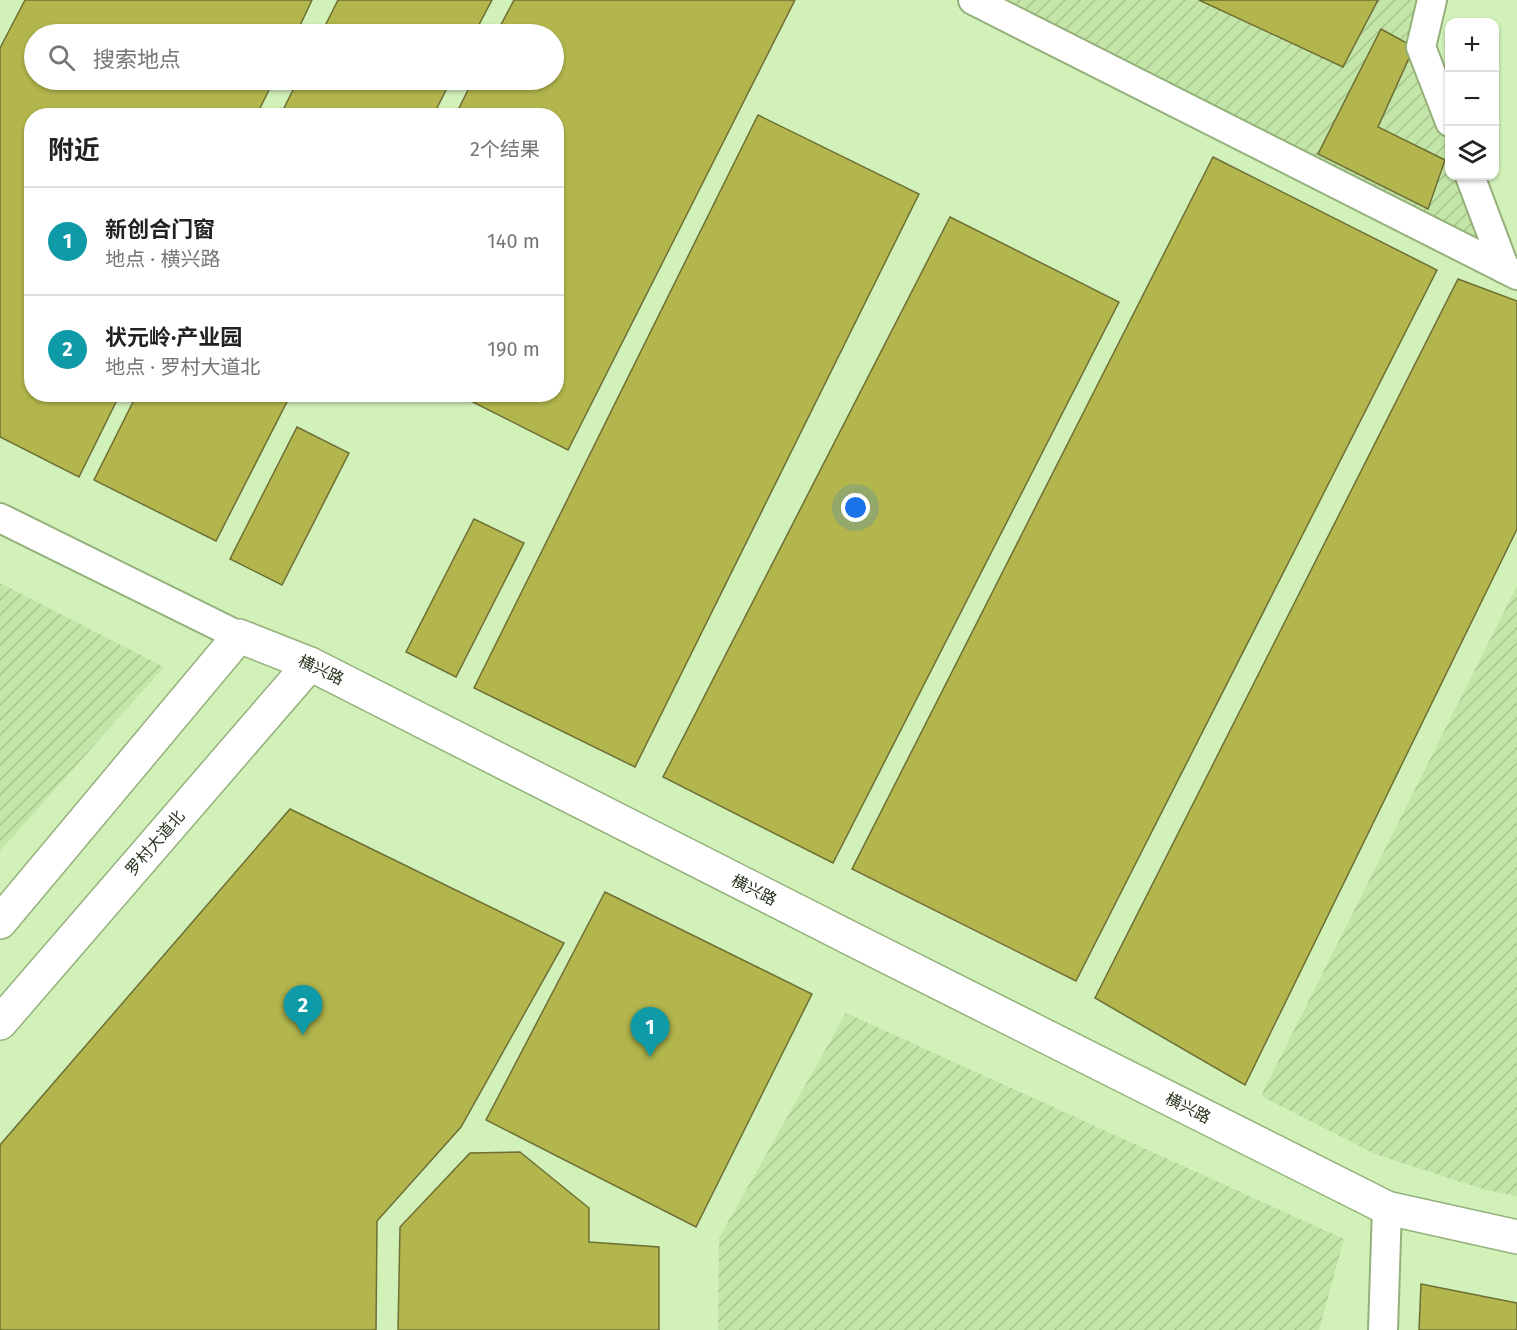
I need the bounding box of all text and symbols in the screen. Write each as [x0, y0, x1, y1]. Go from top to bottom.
map controls [1445, 18, 1499, 180]
button: + [1445, 18, 1499, 72]
search box [24, 24, 564, 90]
icon: search [45, 41, 78, 74]
text: 搜索地点 [93, 46, 181, 73]
button: − [1445, 72, 1499, 126]
button: layers [1445, 126, 1499, 180]
text: 附近 [48, 135, 100, 166]
text: 2个结果 [470, 137, 540, 161]
text: 新创合门窗 [105, 216, 215, 243]
text: 1 [63, 229, 72, 253]
text: 140 m [487, 229, 540, 253]
text: 地点 · 横兴路 [105, 247, 220, 271]
text: 状元岭·产业园 [105, 324, 242, 351]
text: 2 [62, 337, 73, 361]
text: 190 m [487, 337, 540, 361]
text: 地点 · 罗村大道北 [105, 355, 260, 379]
your location [841, 493, 870, 522]
street label: 横兴路 [295, 651, 347, 689]
street label: 罗村大道北 [122, 807, 188, 879]
street label: 横兴路 [728, 871, 780, 909]
pin: 2 [284, 986, 322, 1035]
pin: 1 [630, 1008, 670, 1057]
street label: 横兴路 [1162, 1089, 1214, 1127]

